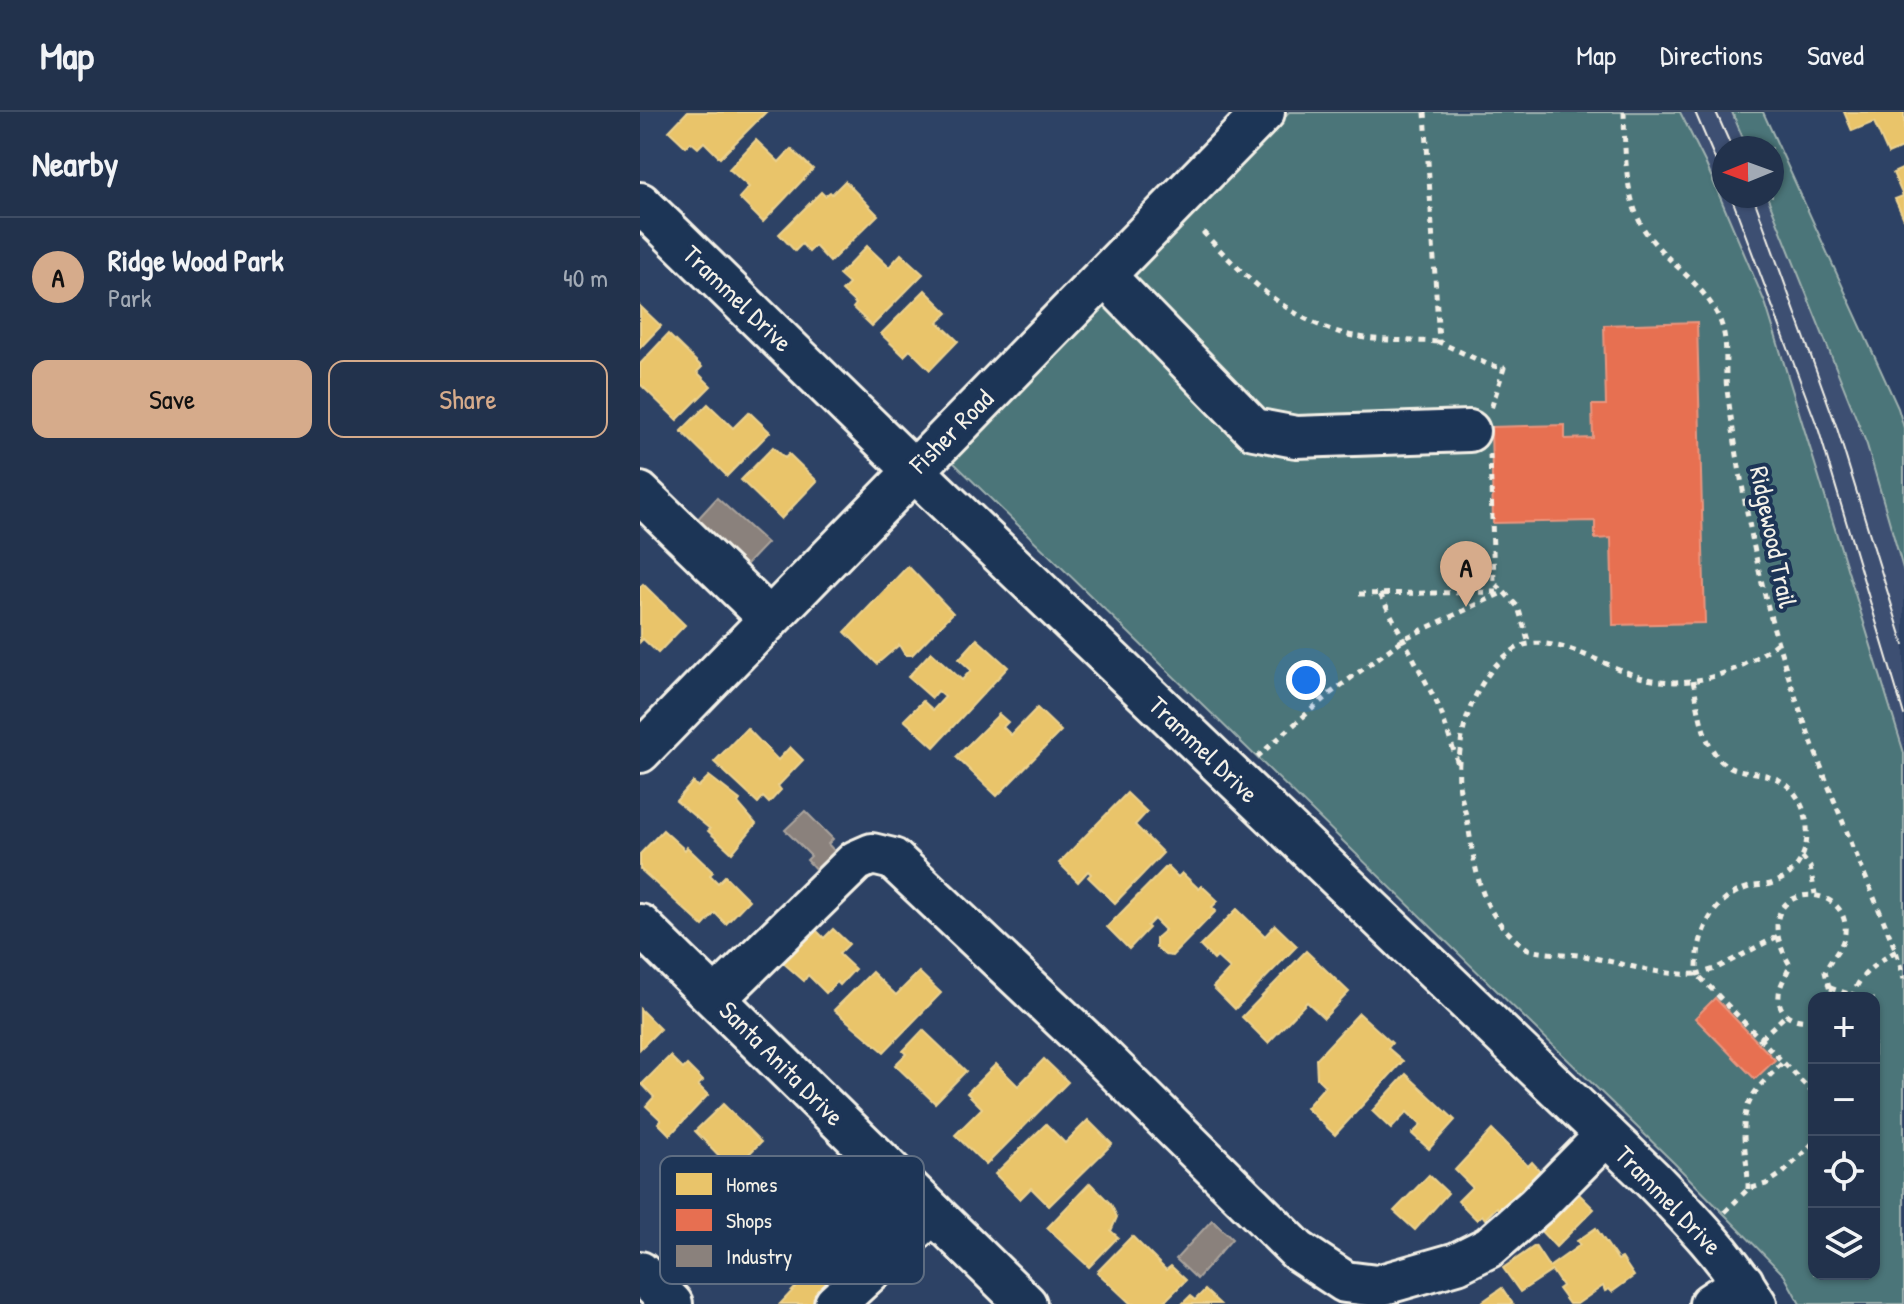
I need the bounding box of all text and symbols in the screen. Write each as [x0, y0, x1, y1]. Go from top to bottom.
text: Map [40, 29, 94, 81]
text: Map [1576, 36, 1616, 74]
text: Directions [1660, 36, 1763, 74]
text: Saved [1807, 36, 1864, 74]
north arrow [1712, 136, 1784, 208]
text: Nearby [32, 141, 118, 187]
street label: Trammel Drive [676, 237, 800, 359]
text: Ridge Wood Park [108, 240, 284, 280]
text: A [52, 260, 64, 295]
text: 40 m [563, 260, 608, 295]
text: Park [108, 280, 152, 315]
button: Save [32, 360, 312, 438]
button: Share [328, 360, 608, 438]
street label: Fisher Road [901, 381, 1001, 481]
street label: Ridgewood Trail [1742, 463, 1806, 611]
pin: A [1440, 541, 1492, 607]
your location [1286, 660, 1326, 700]
street label: Trammel Drive [1142, 688, 1266, 810]
map controls [1808, 992, 1880, 1280]
button: + [1808, 992, 1880, 1064]
street label: Santa Anita Drive [712, 993, 852, 1133]
button: − [1808, 1064, 1880, 1136]
button: locate [1808, 1136, 1880, 1208]
street label: Trammel Drive [1608, 1138, 1730, 1262]
legend [660, 1156, 924, 1284]
text: Homes [726, 1169, 777, 1199]
text: Shops [726, 1205, 772, 1235]
button: layers [1808, 1208, 1880, 1280]
text: Industry [726, 1241, 792, 1271]

